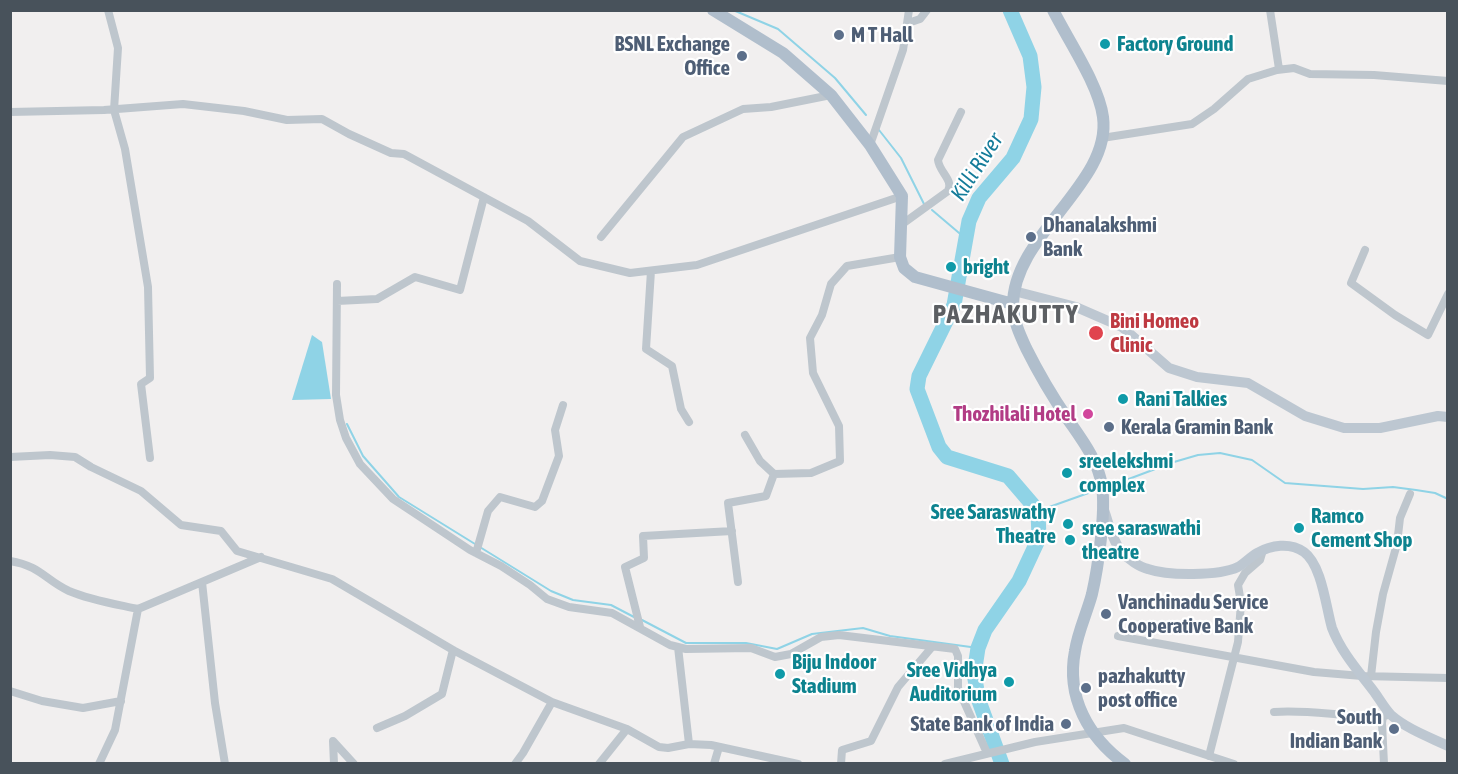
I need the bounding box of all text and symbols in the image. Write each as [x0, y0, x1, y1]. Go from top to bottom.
place label: M T Hall [851, 22, 913, 48]
marker: M T Hall [832, 28, 846, 42]
place label: BSNL Exchange Office [615, 31, 730, 81]
place label: Factory Ground [1117, 31, 1233, 57]
marker: Factory Ground [1098, 37, 1112, 51]
marker: BSNL Exchange Office [735, 49, 749, 63]
water label: Killi River [945, 128, 1009, 206]
place label: Dhanalakshmi Bank [1043, 212, 1157, 262]
marker: Dhanalakshmi Bank [1024, 230, 1038, 244]
place label: bright [963, 254, 1009, 280]
marker: bright [944, 260, 958, 274]
district label: PAZHAKUTTY [933, 298, 1079, 330]
place label: Bini Homeo Clinic [1110, 308, 1199, 358]
marker: Bini Homeo Clinic [1087, 324, 1105, 342]
place label: Rani Talkies [1135, 386, 1227, 412]
marker: Rani Talkies [1116, 392, 1130, 406]
place label: Thozhilali Hotel [953, 401, 1076, 427]
marker: Thozhilali Hotel [1081, 407, 1095, 421]
place label: Kerala Gramin Bank [1121, 414, 1273, 440]
marker: Kerala Gramin Bank [1102, 420, 1116, 434]
place label: sreelekshmi complex [1079, 448, 1173, 498]
marker: sreelekshmi complex [1060, 466, 1074, 480]
place label: Sree Saraswathy Theatre [931, 499, 1056, 549]
place label: Ramco Cement Shop [1311, 503, 1413, 553]
place label: sree saraswathi theatre [1082, 515, 1201, 565]
marker: Sree Saraswathy Theatre [1061, 517, 1075, 531]
marker: Ramco Cement Shop [1292, 521, 1306, 535]
marker: sree saraswathi theatre [1063, 533, 1077, 547]
place label: Vanchinadu Service Cooperative Bank [1118, 589, 1269, 639]
marker: Vanchinadu Service Cooperative Bank [1099, 607, 1113, 621]
place label: Biju Indoor Stadium [792, 649, 876, 699]
place label: Sree Vidhya Auditorium [907, 657, 997, 707]
place label: pazhakutty post office [1098, 663, 1185, 713]
marker: Biju Indoor Stadium [773, 667, 787, 681]
marker: Sree Vidhya Auditorium [1002, 675, 1016, 689]
marker: pazhakutty post office [1079, 681, 1093, 695]
place label: South Indian Bank [1290, 704, 1382, 754]
place label: State Bank of India [910, 711, 1054, 737]
marker: State Bank of India [1059, 717, 1073, 731]
marker: South Indian Bank [1387, 722, 1401, 736]

